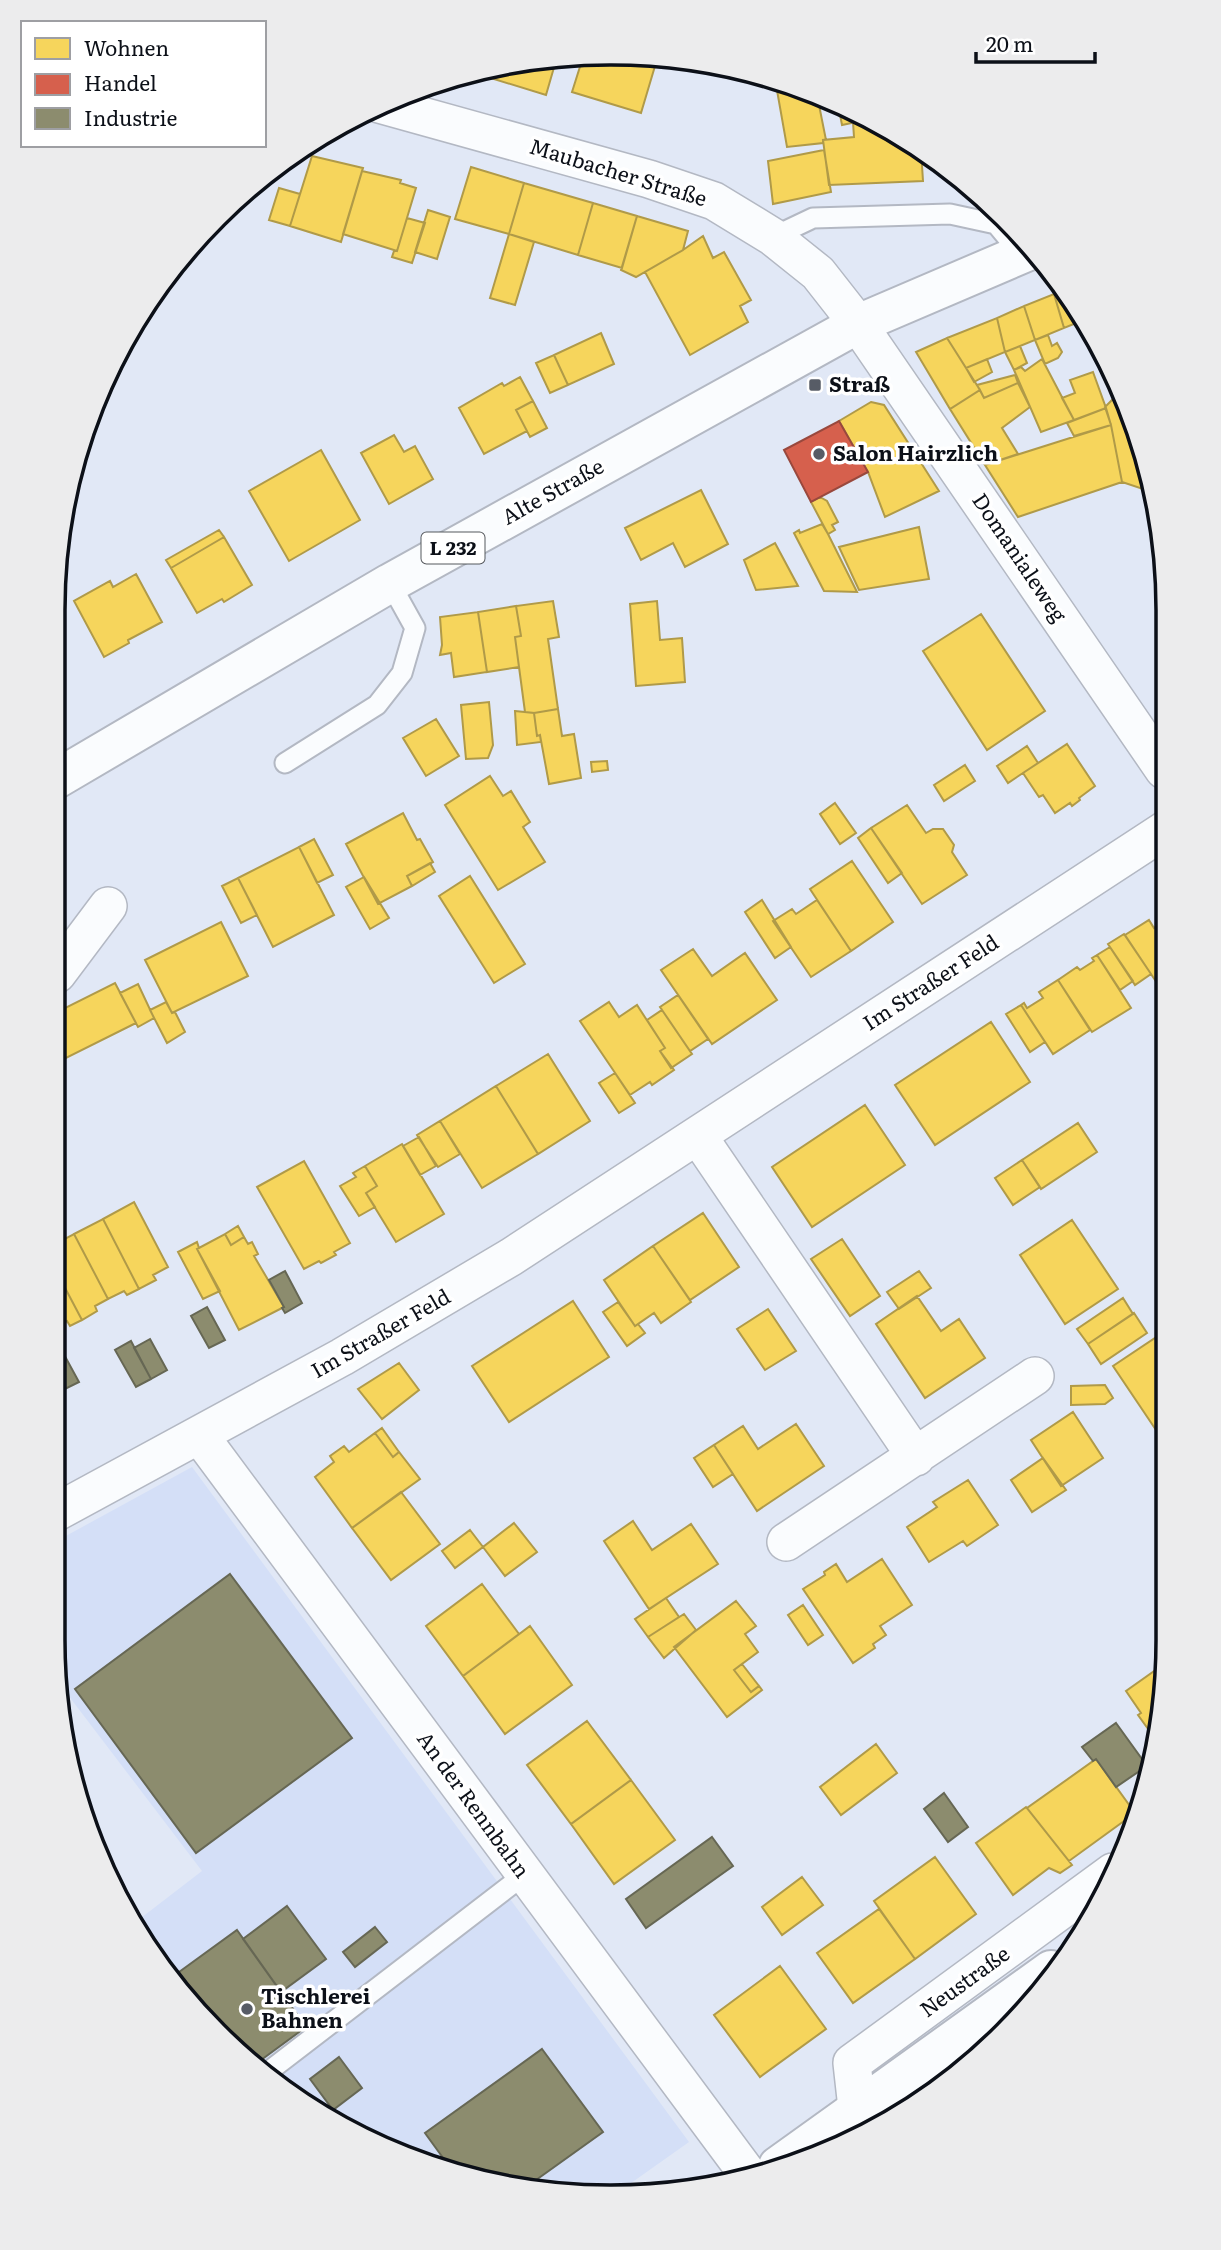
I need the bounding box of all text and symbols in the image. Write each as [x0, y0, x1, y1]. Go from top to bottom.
legend [21, 21, 266, 147]
scale bar [976, 21, 1095, 65]
text: 20 m [986, 27, 1033, 58]
text: Wohnen [84, 31, 169, 62]
text: Handel [84, 66, 157, 97]
text: Industrie [84, 101, 177, 132]
street label: Maubacher Straße [526, 129, 711, 212]
place label: Straß [829, 367, 890, 398]
marker: Straß [807, 377, 823, 393]
place label: Salon Hairzlich [833, 436, 998, 467]
marker: Salon Hairzlich [811, 446, 827, 462]
street label: Alte Straße [495, 449, 609, 531]
street label: Domanialeweg [966, 486, 1076, 628]
road number: L 232 [421, 533, 484, 564]
street label: Im Straßer Feld [856, 925, 1004, 1036]
street label: Im Straßer Feld [304, 1279, 455, 1384]
street label: An der Rennbahn [411, 1724, 539, 1883]
street label: Neustraße [912, 1937, 1015, 2023]
place label: Tischlerei Bahnen [261, 1979, 371, 2034]
marker: Tischlerei Bahnen [239, 2001, 255, 2017]

